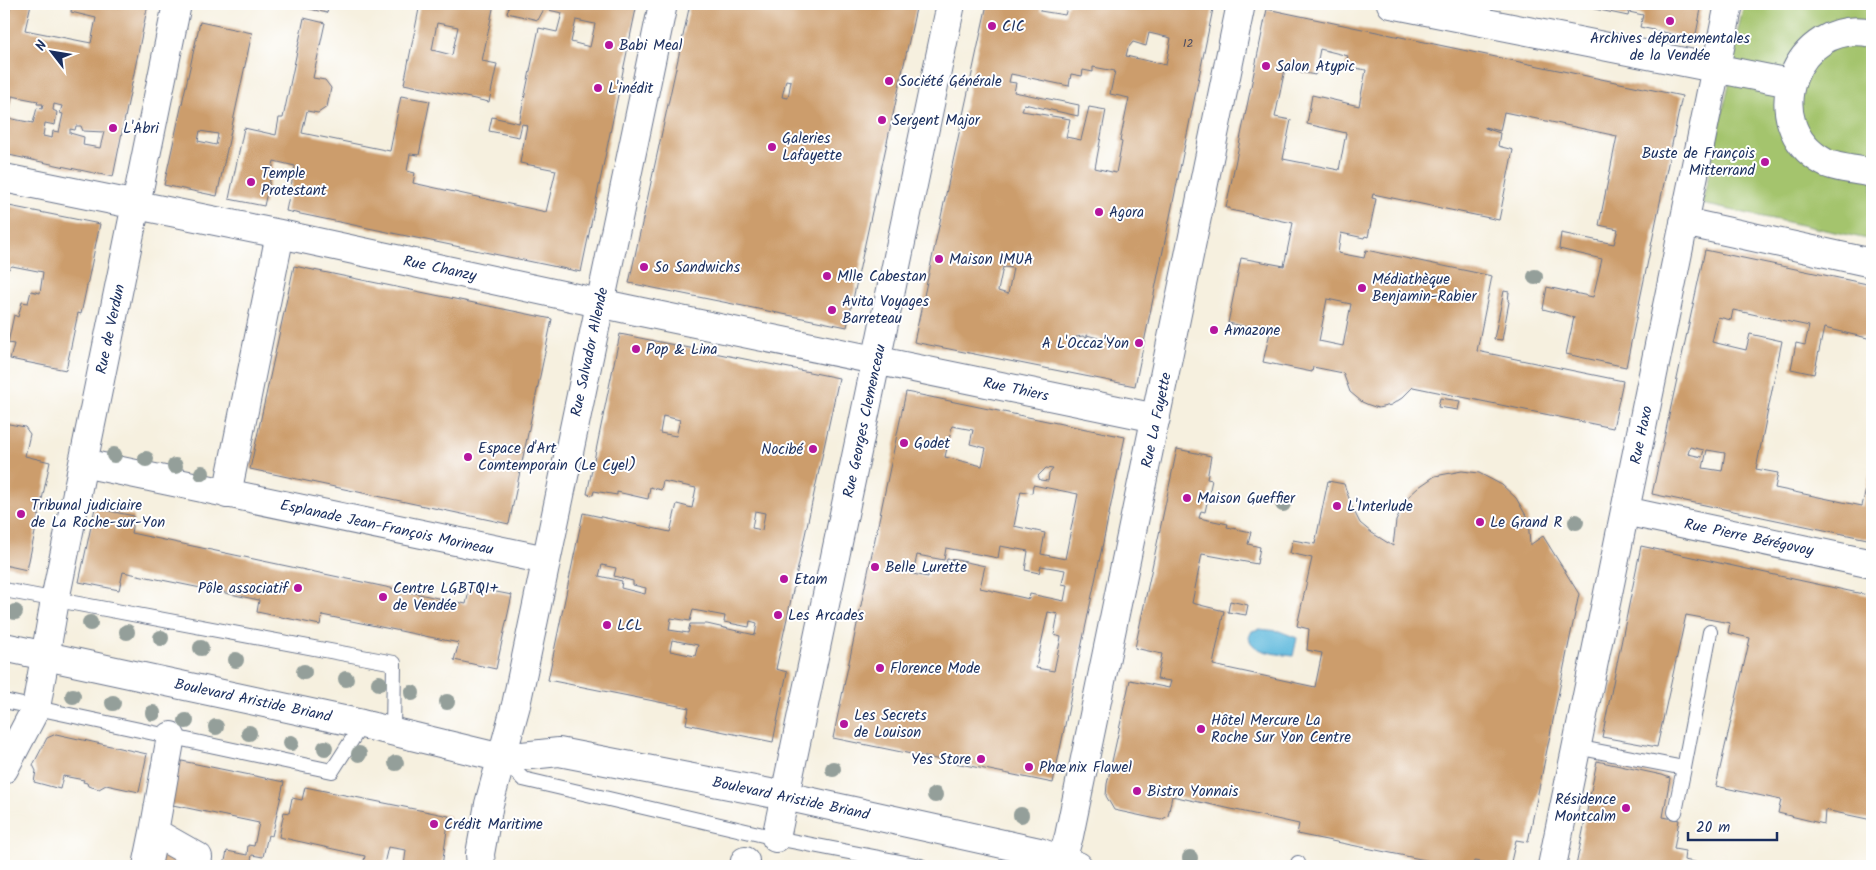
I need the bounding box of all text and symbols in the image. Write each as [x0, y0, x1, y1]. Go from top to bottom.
place label: CIC [1002, 15, 1025, 39]
marker: Archives départementales de la Vendée [1664, 15, 1676, 27]
marker: CIC [986, 20, 998, 32]
place label: Archives départementales de la Vendée [1590, 27, 1751, 68]
north arrow [28, 28, 78, 78]
place label: Babi Meal [619, 34, 683, 58]
house number: 12 [1183, 34, 1193, 53]
text: N [30, 36, 54, 55]
marker: Babi Meal [603, 39, 615, 51]
place label: Salon Atypic [1276, 55, 1355, 79]
marker: Salon Atypic [1260, 60, 1272, 72]
place label: Société Générale [899, 70, 1002, 94]
marker: Société Générale [883, 75, 895, 87]
place label: L'inédit [608, 77, 654, 101]
marker: L'inédit [592, 82, 604, 94]
place label: Sergent Major [892, 109, 981, 133]
marker: Sergent Major [876, 114, 888, 126]
place label: L'Abri [123, 117, 160, 141]
marker: L'Abri [107, 122, 119, 134]
place label: Galeries Lafayette [782, 127, 842, 168]
marker: Galeries Lafayette [766, 141, 778, 153]
place label: Buste de François Mitterrand [1642, 142, 1756, 183]
marker: Buste de François Mitterrand [1759, 156, 1771, 168]
place label: Temple Protestant [261, 162, 327, 203]
marker: Temple Protestant [245, 176, 257, 188]
place label: Agora [1109, 201, 1144, 225]
marker: Agora [1093, 206, 1105, 218]
place label: Maison IMUA [949, 248, 1033, 272]
street label: Rue Chanzy [401, 250, 480, 289]
marker: Maison IMUA [933, 253, 945, 265]
place label: So Sandwichs [654, 256, 741, 280]
marker: So Sandwichs [638, 261, 650, 273]
place label: Mlle Cabestan [837, 265, 927, 289]
place label: Médiathèque Benjamin-Rabier [1372, 268, 1478, 309]
marker: Mlle Cabestan [821, 270, 833, 282]
street label: Rue de Verdun [90, 282, 132, 376]
marker: Médiathèque Benjamin-Rabier [1356, 282, 1368, 294]
street label: Rue Salvador Allende [565, 285, 615, 419]
place label: Avita Voyages Barreteau [842, 290, 930, 331]
marker: Avita Voyages Barreteau [826, 304, 838, 316]
place label: Amazone [1224, 319, 1280, 343]
marker: Amazone [1208, 324, 1220, 336]
place label: A L'Occaz'Yon [1042, 332, 1129, 356]
marker: A L'Occaz'Yon [1133, 337, 1145, 349]
place label: Pop & Lina [646, 338, 718, 362]
street label: Rue Georges Clemenceau [837, 342, 893, 500]
marker: Pop & Lina [630, 343, 642, 355]
street label: Rue La Fayette [1135, 370, 1179, 470]
street label: Rue Thiers [981, 371, 1051, 409]
street label: Rue Haxo [1624, 404, 1660, 467]
place label: Godet [914, 432, 950, 456]
place label: Espace d'Art Comtemporain (Le Cyel) [478, 437, 636, 478]
marker: Godet [898, 437, 910, 449]
place label: Nocibé [761, 438, 804, 462]
marker: Nocibé [807, 443, 819, 455]
marker: Espace d'Art Comtemporain (Le Cyel) [462, 451, 474, 463]
place label: Maison Gueffier [1197, 487, 1296, 511]
marker: Maison Gueffier [1181, 492, 1193, 504]
place label: Tribunal judiciaire de La Roche-sur-Yon [31, 494, 165, 535]
street label: Esplanade Jean-François Morineau [278, 494, 496, 562]
place label: L'Interlude [1347, 495, 1413, 519]
marker: L'Interlude [1331, 500, 1343, 512]
marker: Tribunal judiciaire de La Roche-sur-Yon [15, 508, 27, 520]
place label: Le Grand R [1490, 511, 1563, 535]
street label: Rue Pierre Bérégovoy [1682, 513, 1817, 564]
marker: Le Grand R [1474, 516, 1486, 528]
place label: Belle Lurette [885, 556, 967, 580]
marker: Belle Lurette [869, 561, 881, 573]
place label: Etam [794, 568, 828, 592]
marker: Etam [778, 573, 790, 585]
place label: Pôle associatif [198, 577, 289, 601]
place label: Centre LGBTQI+ de Vendée [393, 577, 499, 618]
marker: Pôle associatif [292, 582, 304, 594]
marker: Centre LGBTQI+ de Vendée [377, 591, 389, 603]
place label: Les Arcades [788, 604, 864, 628]
marker: Les Arcades [772, 609, 784, 621]
place label: LCL [617, 614, 642, 638]
marker: LCL [601, 619, 613, 631]
place label: Florence Mode [890, 657, 981, 681]
marker: Florence Mode [874, 662, 886, 674]
street label: Boulevard Aristide Briand [172, 673, 334, 729]
place label: Les Secrets de Louison [854, 704, 927, 745]
place label: Hôtel Mercure La Roche Sur Yon Centre [1211, 709, 1351, 750]
marker: Les Secrets de Louison [838, 718, 850, 730]
marker: Hôtel Mercure La Roche Sur Yon Centre [1195, 723, 1207, 735]
place label: Yes Store [911, 748, 971, 772]
marker: Yes Store [975, 753, 987, 765]
place label: Phœnix Flawel [1039, 756, 1132, 780]
marker: Phœnix Flawel [1023, 761, 1035, 773]
street label: Boulevard Aristide Briand [710, 771, 872, 827]
place label: Bistro Yonnais [1147, 780, 1239, 804]
marker: Bistro Yonnais [1131, 785, 1143, 797]
place label: Résidence Montcalm [1554, 788, 1616, 829]
marker: Résidence Montcalm [1620, 802, 1632, 814]
scale bar [1688, 810, 1777, 842]
place label: Crédit Maritime [444, 813, 543, 837]
text: 20 m [1696, 816, 1730, 840]
marker: Crédit Maritime [428, 818, 440, 830]

